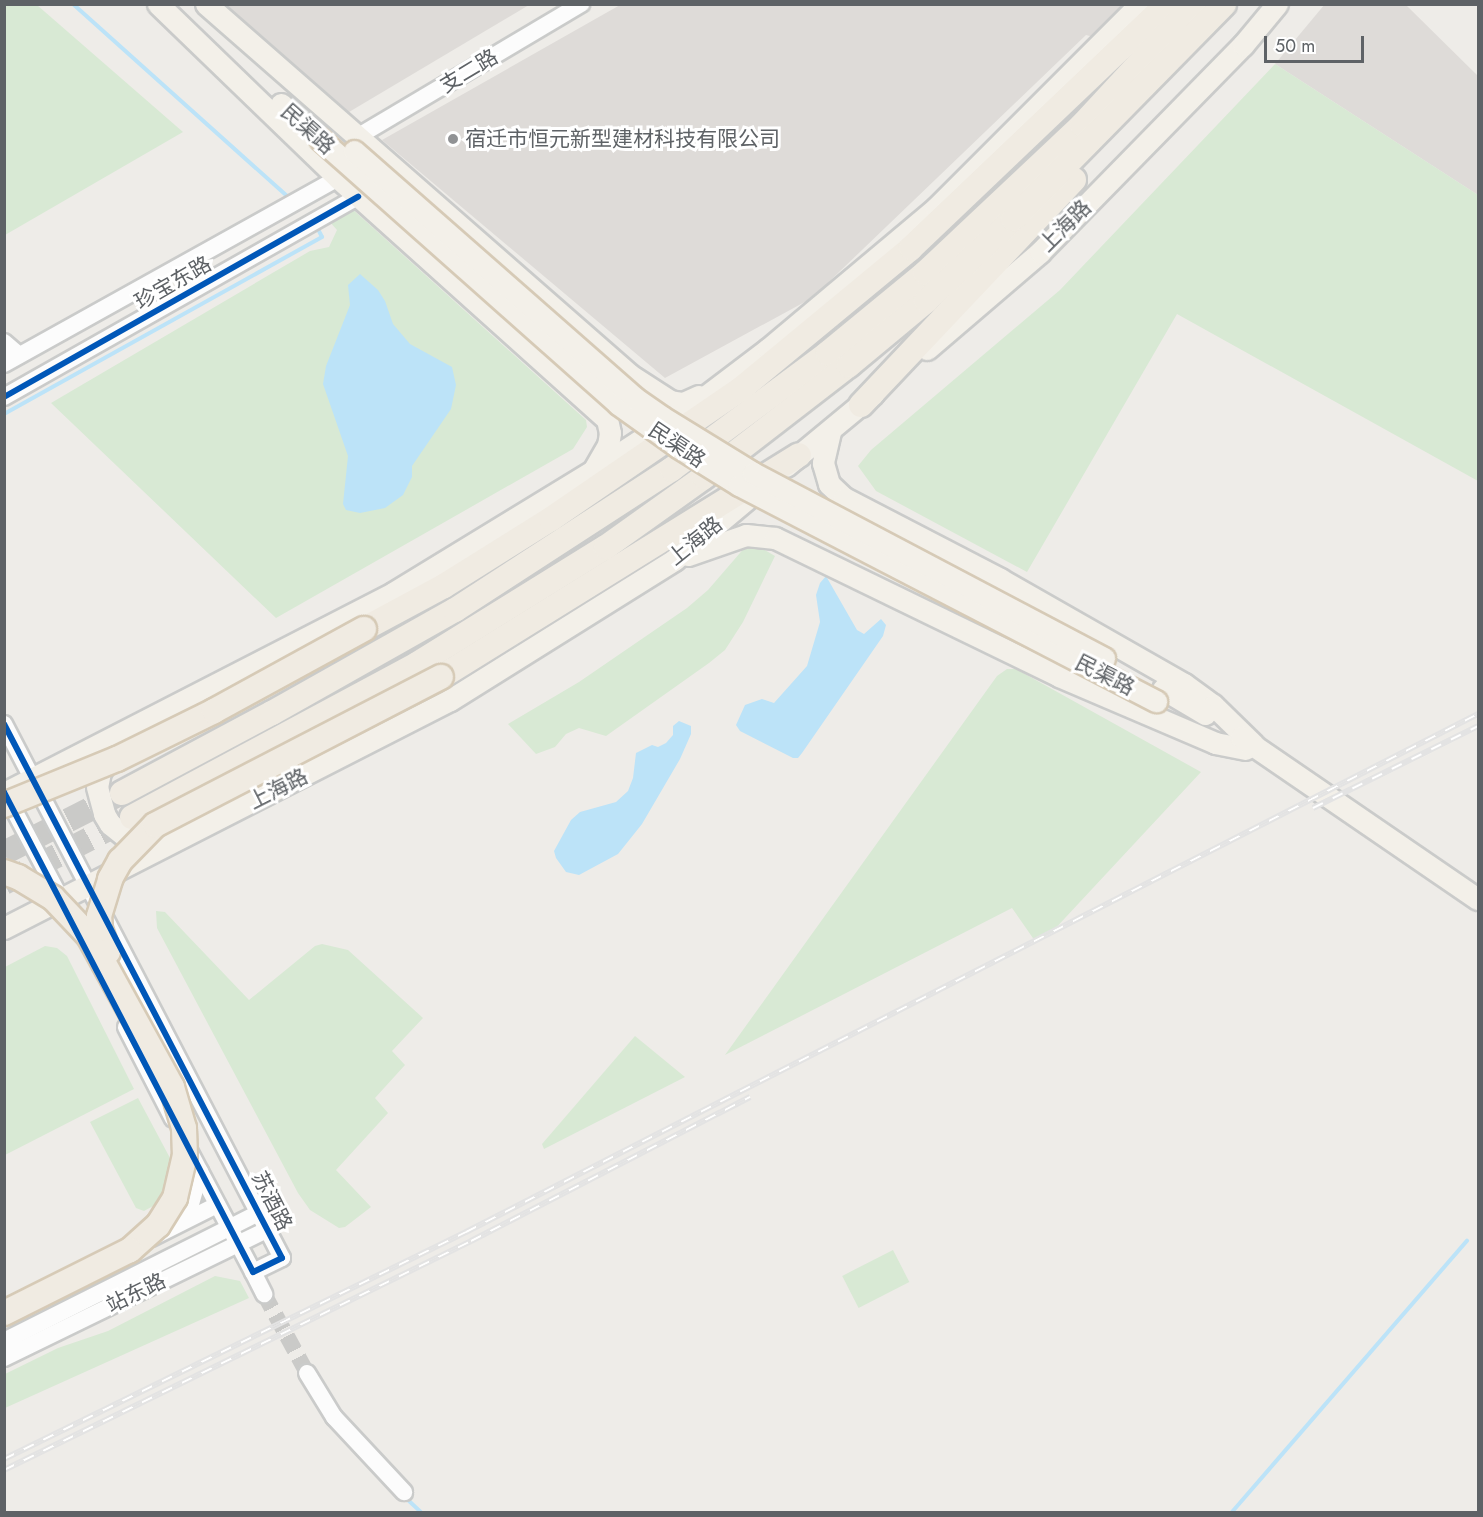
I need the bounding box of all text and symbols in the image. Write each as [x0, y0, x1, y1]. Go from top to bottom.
scale bar [1267, 24, 1368, 62]
text: 50 m [1275, 33, 1315, 59]
street label: 支二路 [436, 44, 502, 98]
street label: 民渠路 [276, 99, 340, 159]
place label: 宿迁市恒元新型建材科技有限公司 [465, 126, 780, 152]
marker: 宿迁市恒元新型建材科技有限公司 [446, 132, 460, 146]
street label: 上海路 [1034, 195, 1096, 257]
street label: 珍宝东路 [130, 251, 216, 315]
street label: 民渠路 [644, 417, 710, 473]
street label: 上海路 [663, 511, 727, 571]
street label: 民渠路 [1071, 649, 1139, 701]
street label: 上海路 [244, 763, 312, 815]
street label: 苏酒路 [246, 1167, 298, 1235]
street label: 站东路 [102, 1268, 170, 1318]

